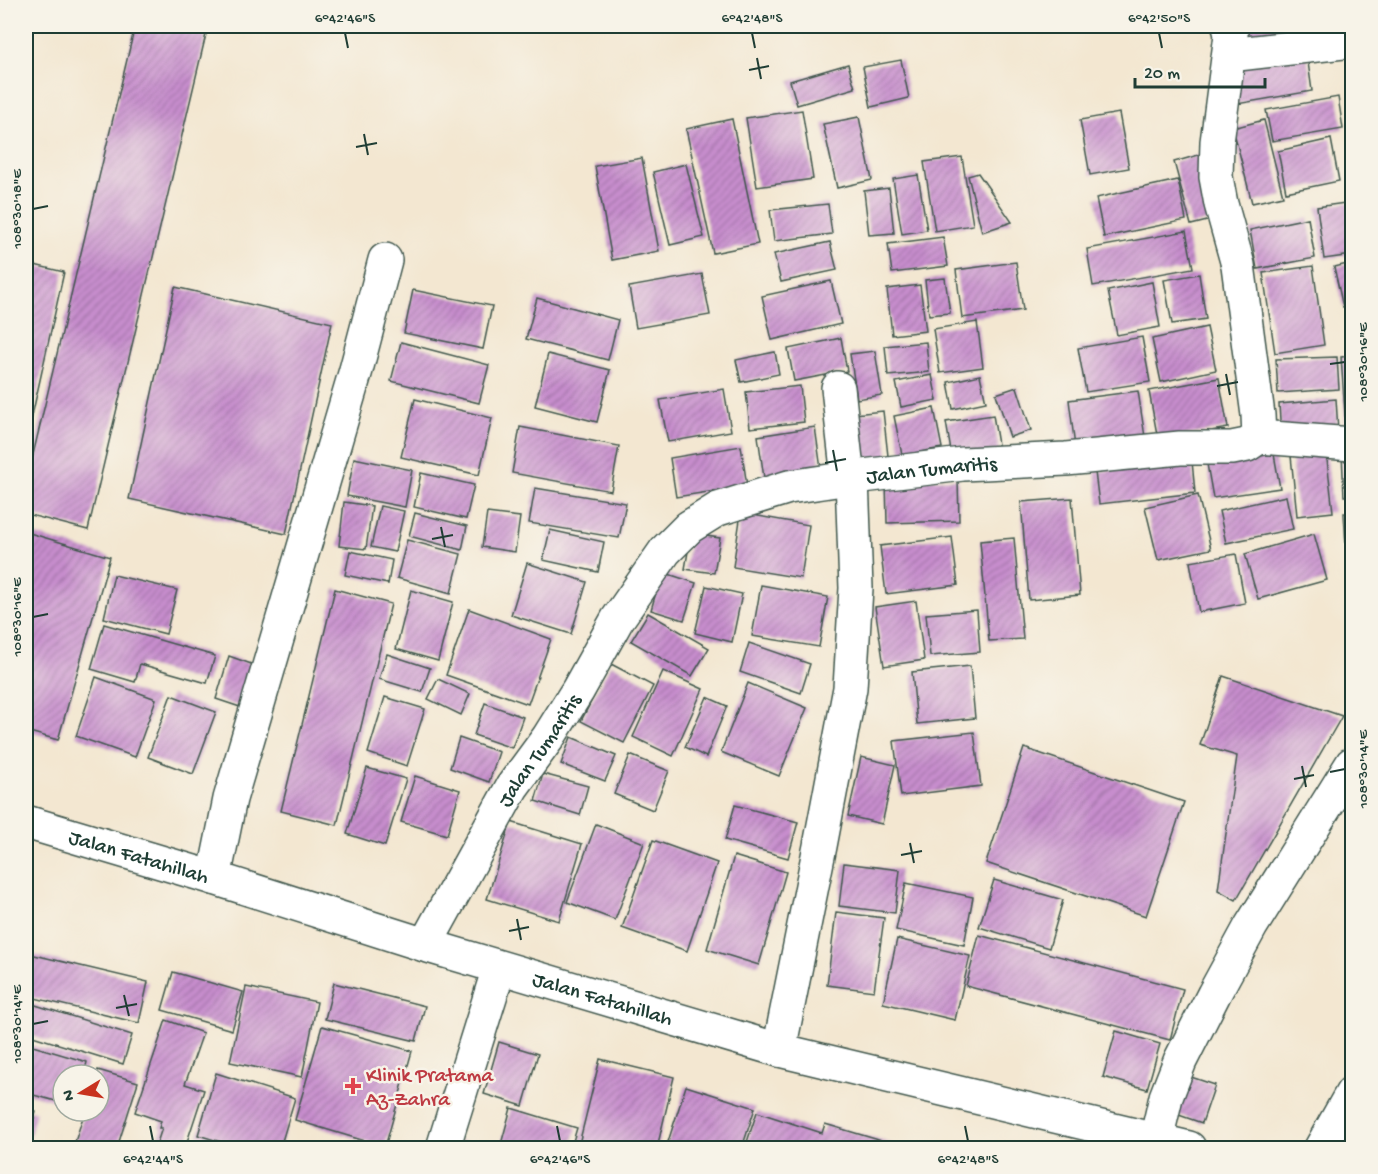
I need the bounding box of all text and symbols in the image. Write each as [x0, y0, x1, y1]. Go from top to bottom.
text: 6°42'46"S [315, 10, 375, 28]
text: 6°42'48"S [721, 10, 783, 28]
text: 6°42'50"S [1128, 10, 1190, 28]
scale bar [1135, 51, 1266, 89]
text: 20 m [1144, 64, 1180, 85]
text: 108°30'18"E [9, 169, 27, 250]
text: 108°30'16"E [1355, 322, 1373, 402]
street label: Jalan Tumaritis [865, 453, 999, 492]
text: 108°30'16"E [9, 577, 27, 657]
street label: Jalan Tumaritis [494, 689, 589, 812]
text: 108°30'14"E [1355, 729, 1373, 809]
street label: Jalan Fatahillah [65, 826, 211, 892]
street label: Jalan Fatahillah [529, 969, 675, 1034]
text: 108°30'14"E [9, 984, 27, 1064]
north arrow [51, 1063, 111, 1123]
place label: Klinik Pratama Az-Zahra [366, 1065, 494, 1114]
marker: Klinik Pratama Az-Zahra [344, 1077, 362, 1095]
text: N [59, 1088, 80, 1102]
text: 6°42'44"S [123, 1151, 183, 1169]
text: 6°42'46"S [530, 1151, 590, 1169]
text: 6°42'48"S [937, 1151, 999, 1169]

